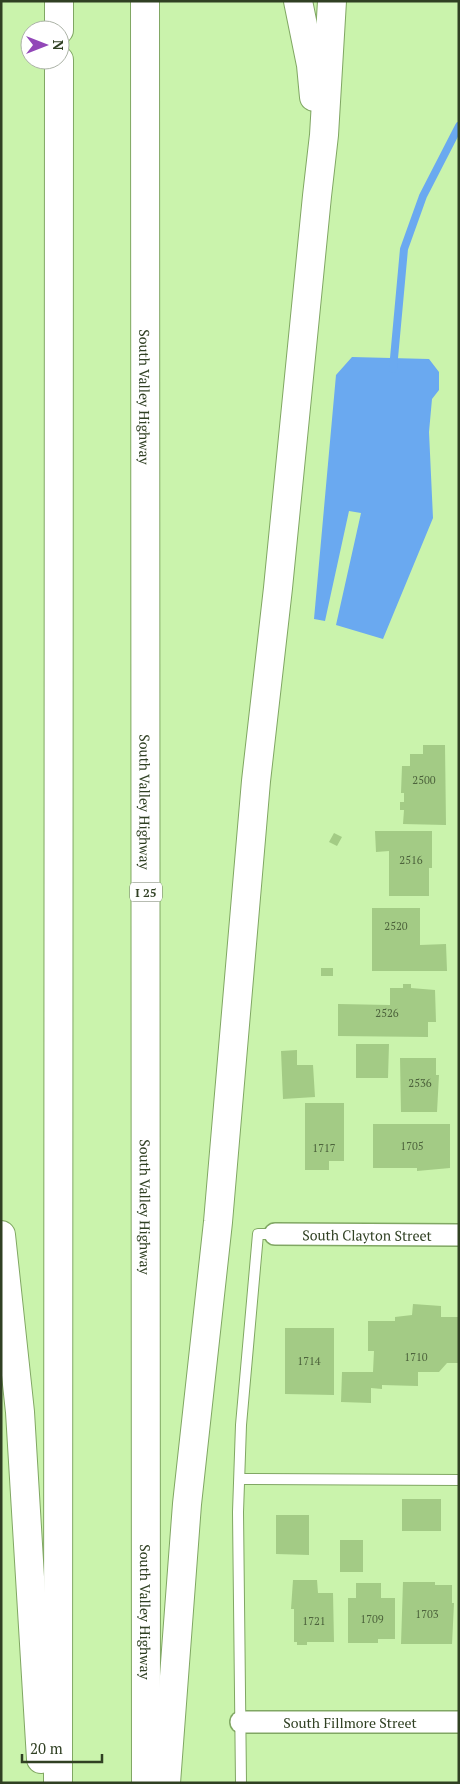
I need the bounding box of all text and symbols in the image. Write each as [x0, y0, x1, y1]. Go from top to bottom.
north arrow [20, 20, 70, 70]
text: N [49, 40, 68, 51]
street label: South Valley Highway [136, 329, 155, 466]
street label: South Valley Highway [136, 734, 155, 871]
house number: 2500 [412, 773, 436, 787]
house number: 2516 [399, 853, 423, 867]
road number: I 25 [130, 882, 162, 902]
house number: 2520 [384, 919, 408, 933]
house number: 2526 [375, 1006, 399, 1020]
house number: 2536 [408, 1076, 432, 1090]
street label: South Valley Highway [136, 1139, 155, 1276]
house number: 1705 [400, 1139, 424, 1153]
house number: 1717 [312, 1141, 336, 1155]
street label: South Clayton Street [302, 1225, 433, 1244]
house number: 1710 [404, 1350, 428, 1364]
house number: 1714 [297, 1354, 321, 1368]
street label: South Valley Highway [136, 1544, 155, 1681]
house number: 1703 [415, 1607, 439, 1621]
house number: 1709 [360, 1612, 384, 1626]
house number: 1721 [302, 1614, 326, 1628]
street label: South Fillmore Street [283, 1713, 418, 1732]
scale bar [22, 1732, 102, 1764]
text: 20 m [30, 1738, 63, 1758]

